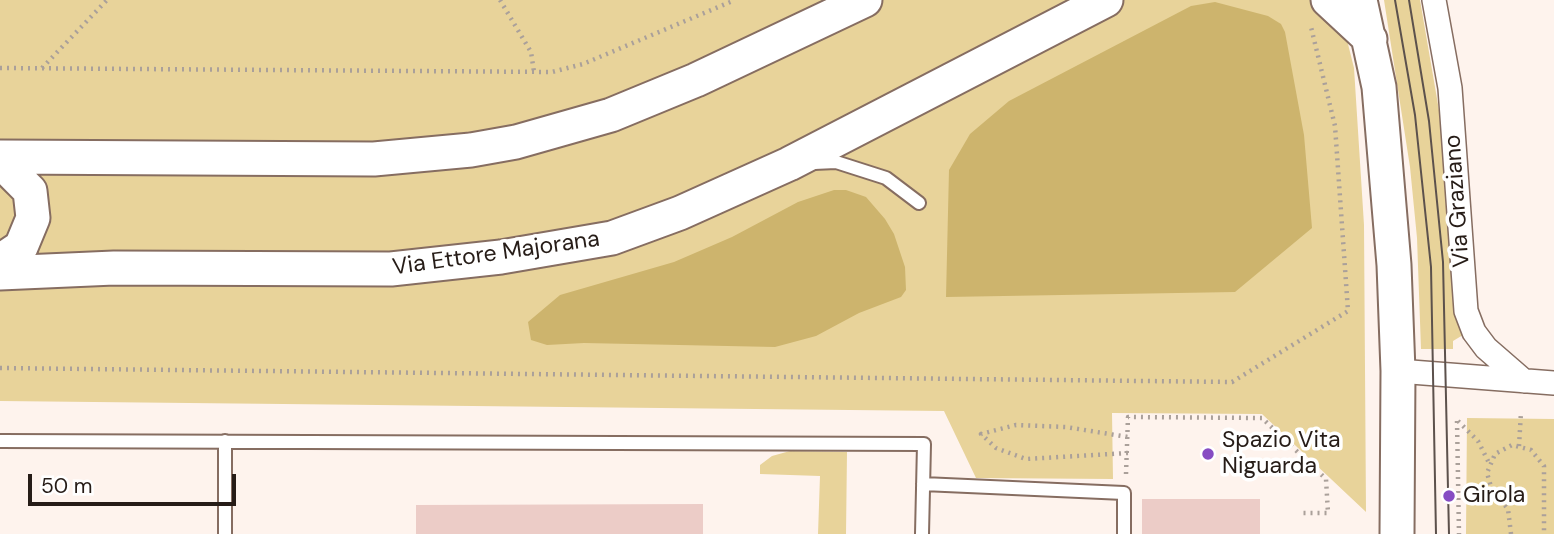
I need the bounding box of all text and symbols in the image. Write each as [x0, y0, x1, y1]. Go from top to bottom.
street label: Via Graziano [1440, 133, 1476, 269]
street label: Via Ettore Majorana [391, 226, 601, 282]
place label: Spazio Vita Niguarda [1222, 427, 1340, 481]
marker: Spazio Vita Niguarda [1200, 446, 1216, 462]
scale bar [32, 461, 240, 505]
text: 50 m [41, 472, 92, 500]
place label: Girola [1463, 482, 1525, 510]
marker: Girola [1441, 488, 1457, 504]

